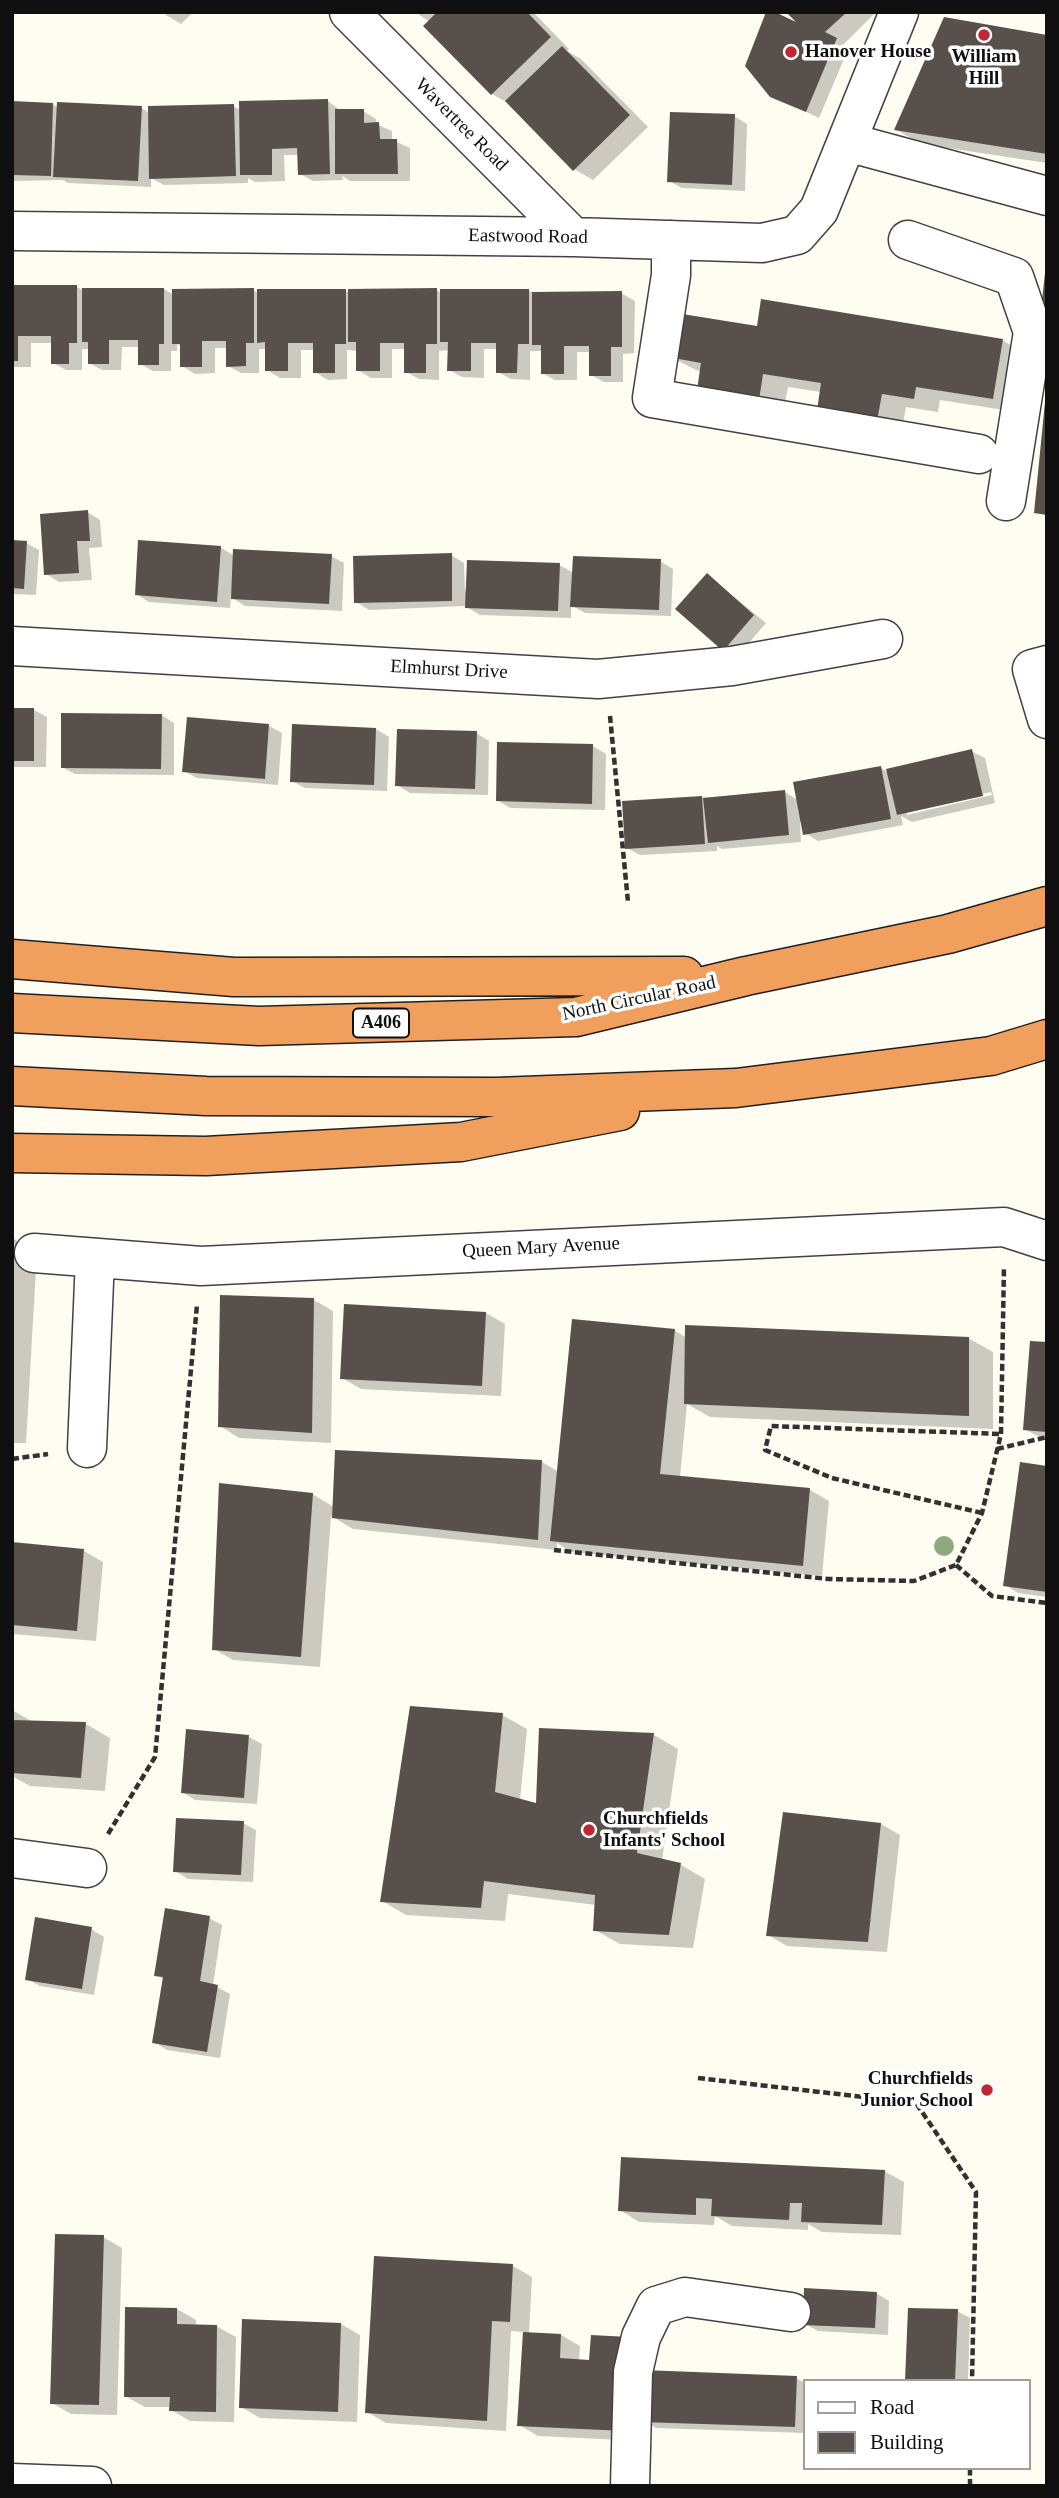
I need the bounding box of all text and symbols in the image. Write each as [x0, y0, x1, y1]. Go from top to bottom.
marker: William Hill [976, 27, 992, 43]
place label: Hanover House [805, 41, 931, 63]
marker: Hanover House [783, 44, 799, 60]
place label: William Hill [951, 46, 1017, 90]
street label: Wavertree Road [410, 74, 512, 176]
street label: Eastwood Road [468, 225, 588, 249]
street label: Elmhurst Drive [390, 656, 508, 684]
street label: North Circular Road [560, 972, 718, 1026]
road number: A406 [353, 1008, 409, 1038]
street label: Queen Mary Avenue [462, 1232, 620, 1264]
place label: Churchfields Infants' School [603, 1808, 725, 1852]
marker: Churchfields Infants' School [581, 1822, 597, 1838]
place label: Churchfields Junior School [861, 2068, 973, 2112]
marker: Churchfields Junior School [979, 2082, 995, 2098]
legend [804, 2379, 1031, 2470]
text: Road [870, 2395, 914, 2419]
text: Building [870, 2430, 944, 2454]

